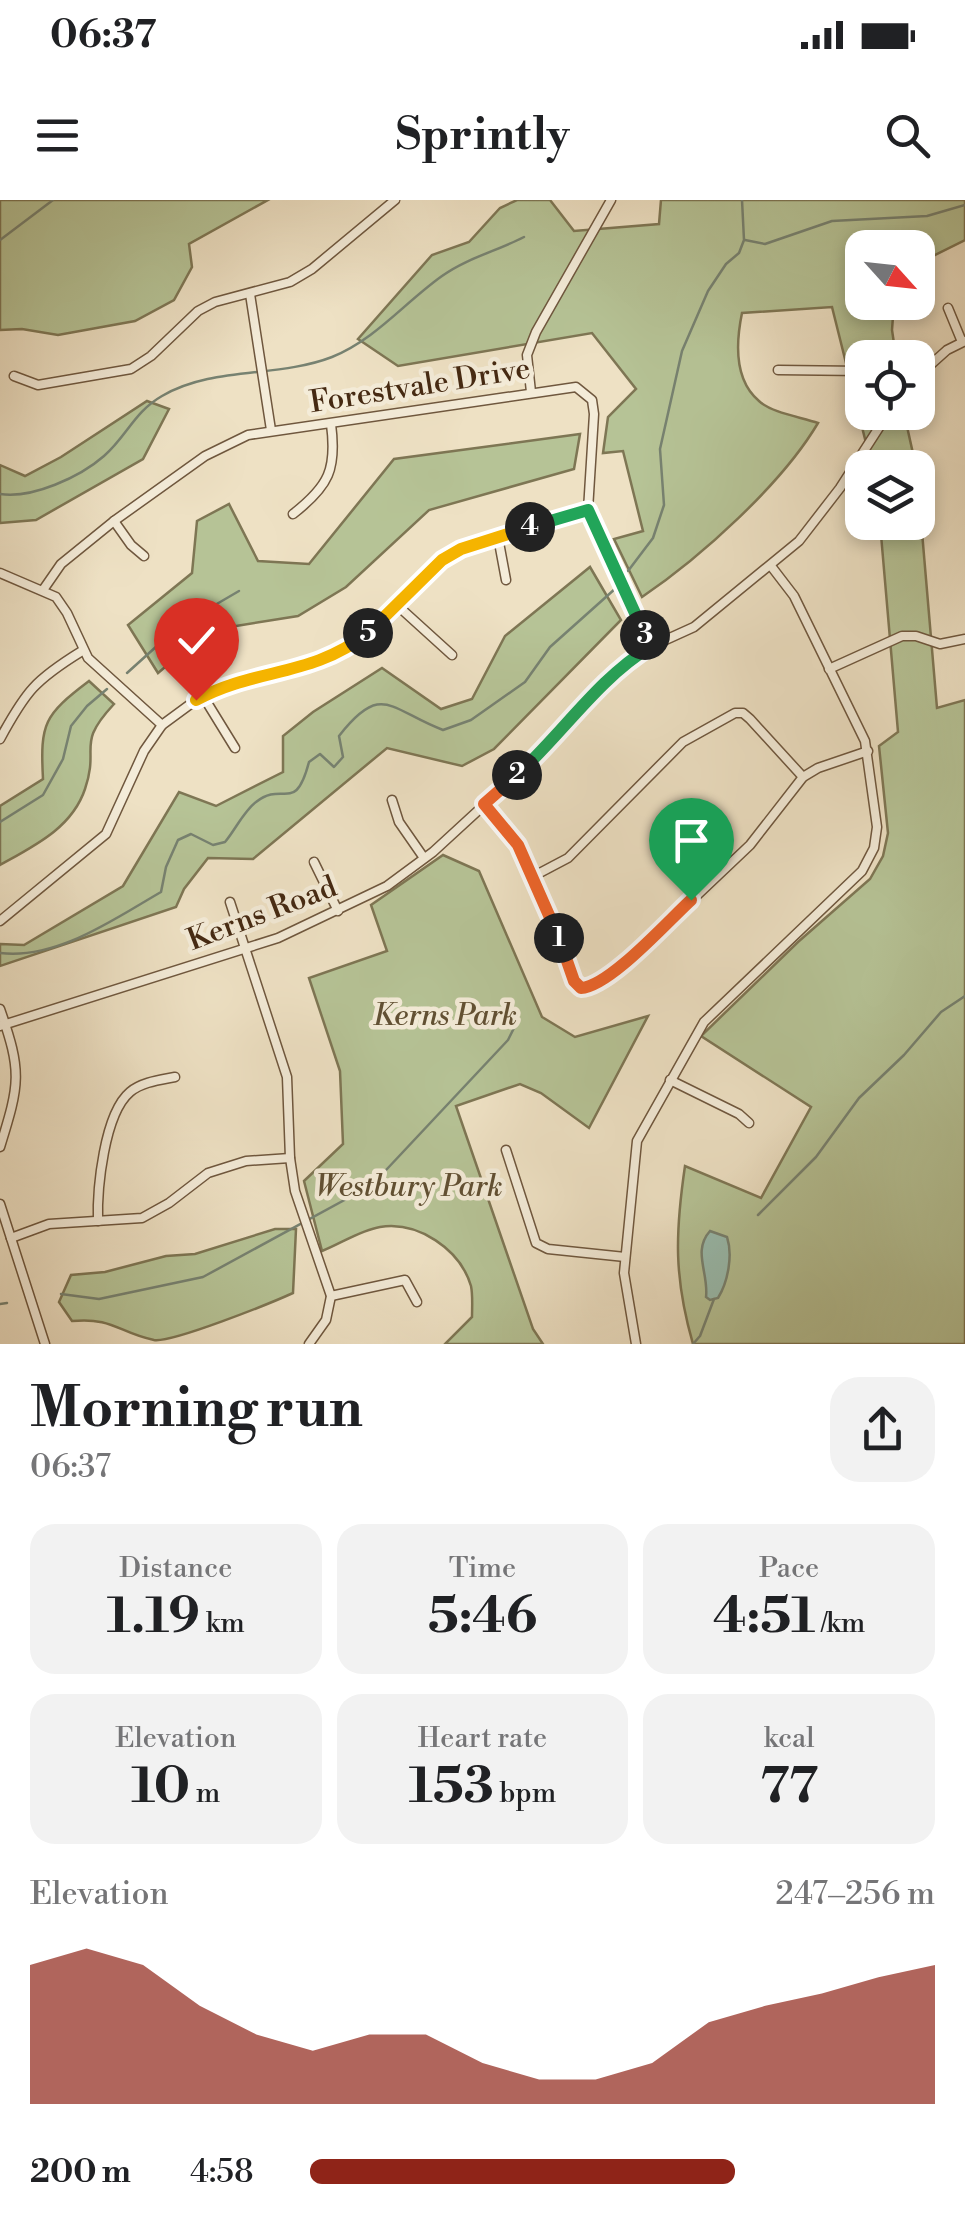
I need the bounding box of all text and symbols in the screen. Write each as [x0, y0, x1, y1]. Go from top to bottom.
text: 06:37 [50, 12, 156, 59]
text: Sprintly [395, 107, 570, 164]
icon: menu [30, 108, 85, 163]
icon: search [880, 108, 935, 163]
north arrow [845, 230, 935, 320]
map controls [845, 230, 935, 540]
button: locate [845, 340, 935, 430]
street label: Forestvale Drive [307, 350, 533, 422]
button: layers [845, 450, 935, 540]
pin: 4 [505, 502, 555, 552]
text: 4 [521, 509, 539, 544]
pin [154, 598, 239, 701]
pin: 5 [343, 608, 393, 658]
pin: 3 [620, 610, 670, 660]
icon: check [169, 613, 224, 668]
text: 5 [359, 615, 377, 650]
text: 3 [637, 617, 653, 652]
pin: 2 [492, 750, 542, 800]
text: 2 [508, 757, 526, 792]
pin [649, 798, 734, 901]
icon: arrive [664, 813, 719, 868]
street label: Kerns Road [182, 868, 342, 960]
pin: 1 [534, 913, 584, 963]
text: 1 [552, 920, 566, 955]
park label: Kerns Park [373, 997, 517, 1035]
park label: Westbury Park [315, 1168, 503, 1206]
text: Morning run [30, 1375, 363, 1444]
button: share [830, 1377, 935, 1482]
text: 06:37 [30, 1447, 111, 1487]
text: Distance [119, 1551, 232, 1586]
text: Time [449, 1551, 516, 1586]
text: Pace [759, 1551, 819, 1586]
text: 1.19 [107, 1586, 200, 1648]
text: 5:46 [428, 1586, 537, 1648]
text: 4:51 [713, 1586, 815, 1648]
text: km [200, 1606, 245, 1641]
text: /km [815, 1606, 865, 1641]
text: Elevation [115, 1721, 236, 1756]
text: Heart rate [418, 1721, 547, 1756]
text: kcal [764, 1721, 815, 1756]
text: 10 [131, 1756, 190, 1818]
text: 153 [409, 1756, 494, 1818]
text: 77 [760, 1756, 818, 1818]
text: m [190, 1776, 220, 1811]
text: bpm [494, 1776, 556, 1811]
text: Elevation [30, 1874, 169, 1914]
text: 247–256 m [776, 1874, 935, 1914]
text: 200 m [30, 2152, 131, 2192]
text: 4:58 [190, 2152, 254, 2192]

